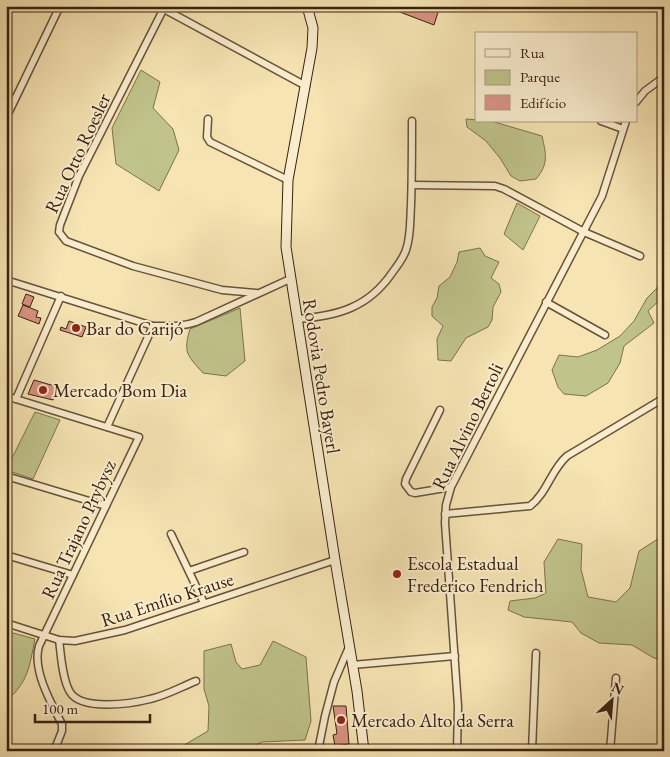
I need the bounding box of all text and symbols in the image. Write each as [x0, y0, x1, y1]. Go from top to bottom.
legend [475, 32, 638, 122]
text: Rua [520, 43, 545, 62]
text: Parque [520, 67, 560, 86]
street label: Rua Otto Roesler [39, 89, 116, 217]
text: Edifício [520, 93, 566, 112]
street label: Rodovia Pedro Bayerl [297, 297, 346, 456]
place label: Bar do Carijó [86, 316, 183, 341]
marker: Bar do Carijó [70, 322, 82, 334]
street label: Rua Alvino Bertoli [426, 358, 509, 494]
place label: Mercado Bom Dia [53, 378, 187, 403]
marker: Mercado Bom Dia [37, 384, 49, 396]
street label: Rua Trajano Prybysz [35, 455, 122, 603]
place label: Escola Estadual Frederico Fendrich [407, 551, 544, 598]
street label: Rua Emílio Krause [98, 566, 237, 633]
marker: Escola Estadual Frederico Fendrich [391, 568, 403, 580]
north arrow [588, 674, 638, 724]
text: N [609, 678, 627, 699]
scale bar [35, 692, 150, 724]
text: 100 m [42, 699, 79, 718]
place label: Mercado Alto da Serra [351, 708, 514, 733]
marker: Mercado Alto da Serra [335, 714, 347, 726]

